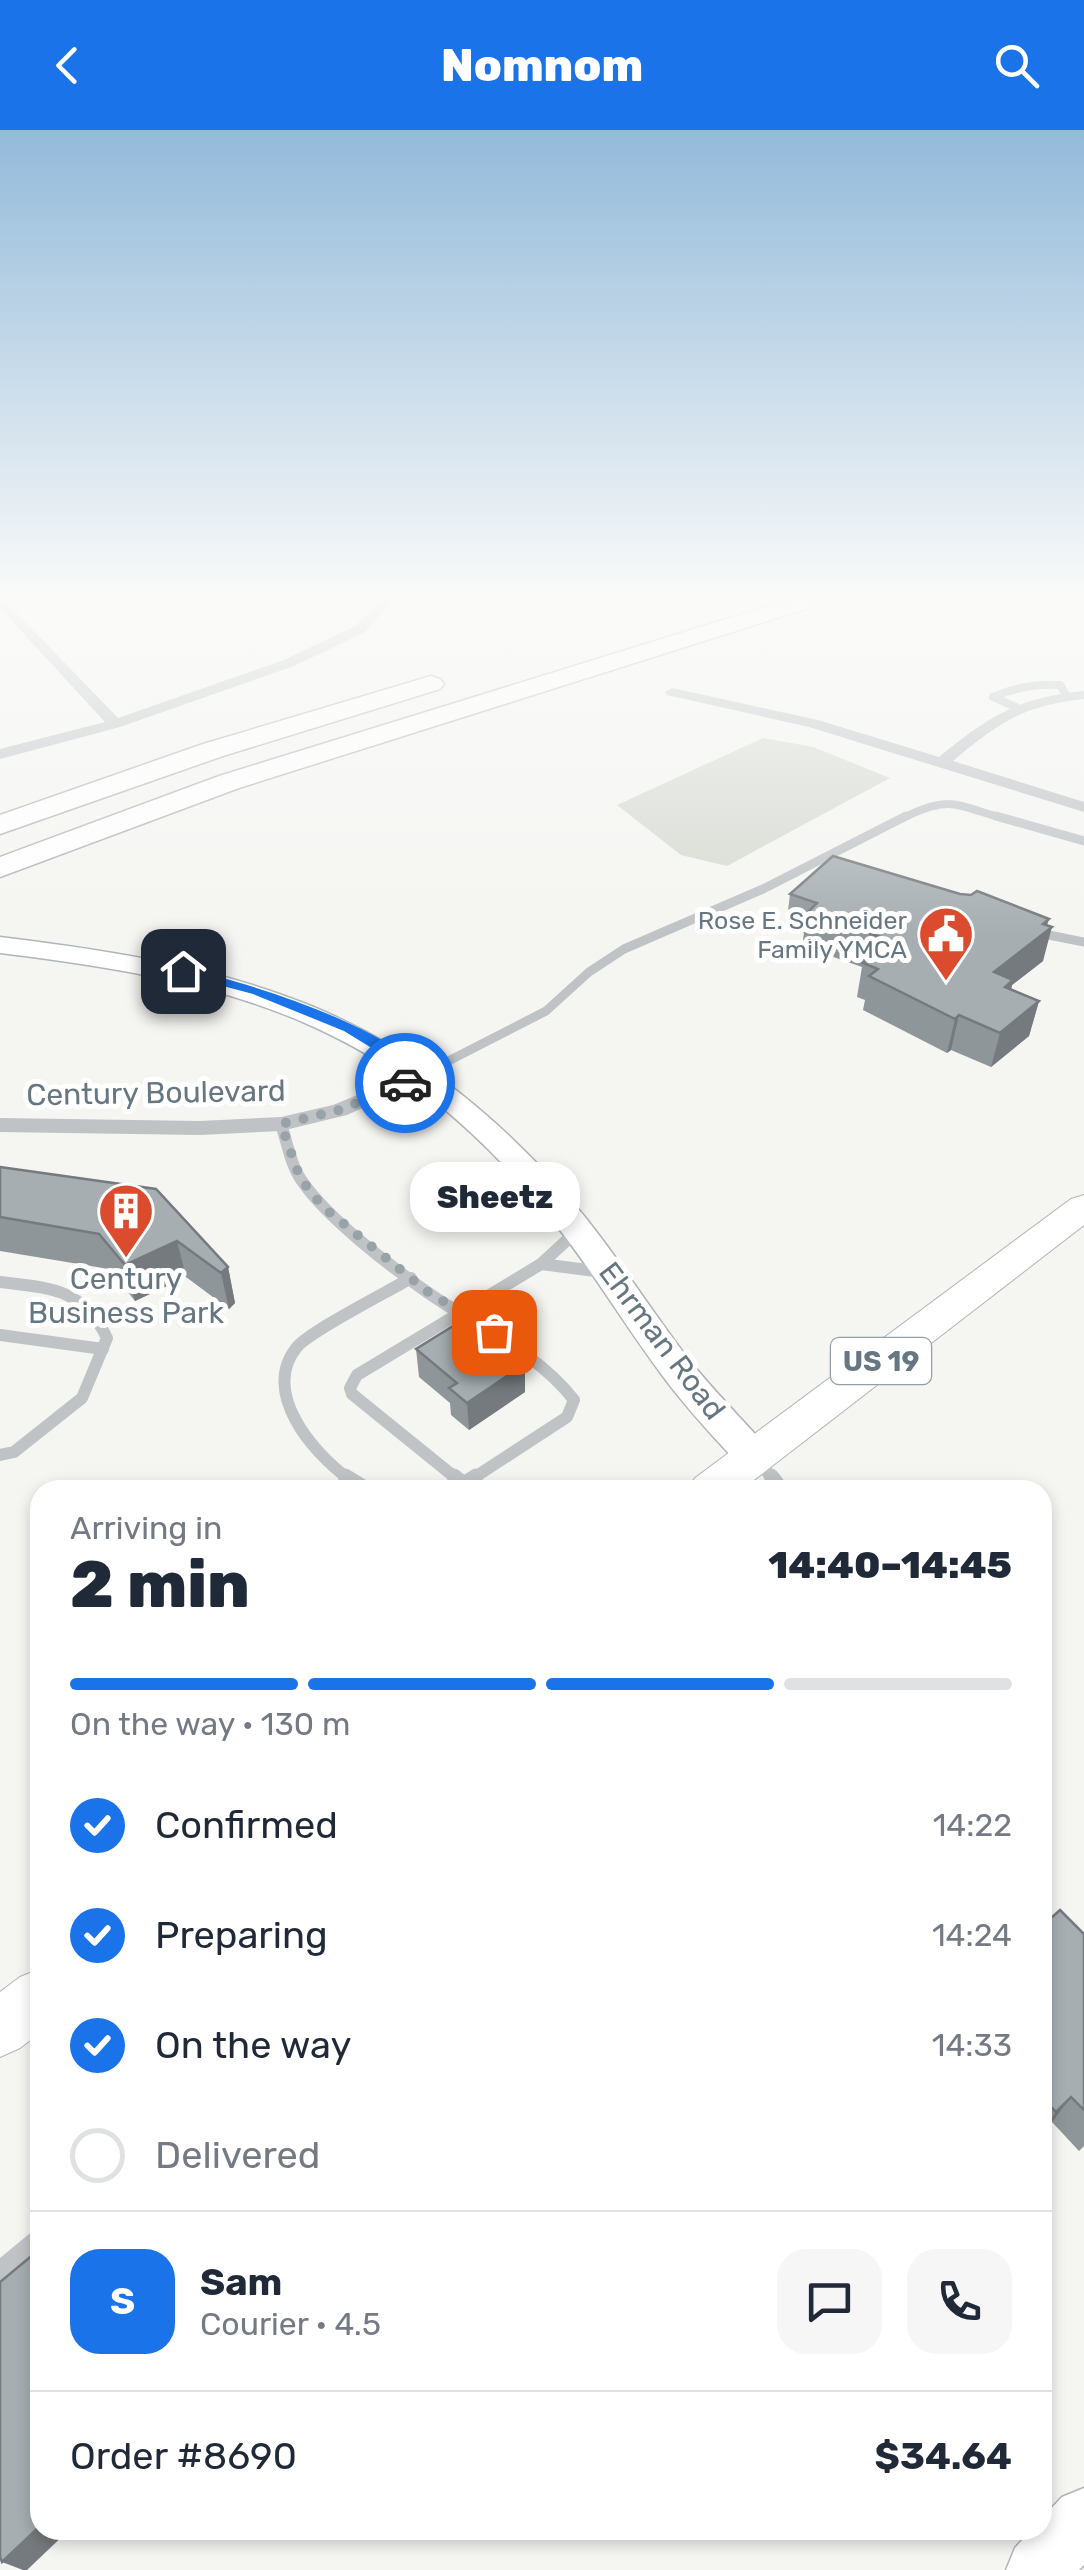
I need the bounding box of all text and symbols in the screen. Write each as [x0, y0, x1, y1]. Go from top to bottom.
icon: back [40, 38, 95, 93]
icon: search [989, 38, 1044, 93]
text: Nomnom [441, 39, 643, 92]
public building icon: Rose E. Schneider Family YMCA [916, 904, 976, 983]
place label: Rose E. Schneider Family YMCA [698, 906, 907, 964]
pin [141, 929, 226, 1014]
icon: home [156, 944, 211, 999]
courier [355, 1033, 455, 1133]
icon: car [378, 1056, 433, 1111]
street label: Century Boulevard [26, 1073, 286, 1113]
callout: Sheetz [409, 1162, 579, 1232]
text: Sheetz [437, 1178, 553, 1216]
building icon: Century Business Park [96, 1181, 156, 1260]
street label: Ehrman Road [591, 1255, 733, 1427]
place label: Century Business Park [28, 1261, 225, 1331]
pin [452, 1290, 537, 1375]
icon: bag [467, 1305, 522, 1360]
road number: US 19 [831, 1338, 931, 1384]
text: Arriving in [70, 1509, 222, 1547]
text: 14:40–14:45 [768, 1542, 1012, 1588]
text: 2 min [70, 1546, 250, 1623]
text: On the way · 130 m [70, 1705, 350, 1743]
icon: check [70, 1798, 125, 1853]
text: Confirmed [155, 1802, 338, 1848]
text: 14:22 [933, 1806, 1012, 1844]
icon: check [70, 1908, 125, 1963]
text: Preparing [155, 1912, 328, 1958]
text: 14:24 [932, 1916, 1012, 1954]
icon: check [70, 2018, 125, 2073]
text: On the way [155, 2022, 351, 2068]
text: 14:33 [932, 2026, 1012, 2064]
text: Delivered [155, 2132, 320, 2178]
button: chat [777, 2249, 882, 2354]
button: phone [907, 2249, 1012, 2354]
text: Sam [200, 2259, 282, 2305]
text: S [110, 2278, 135, 2324]
text: Courier · 4.5 [200, 2305, 381, 2343]
text: Order #8690 [70, 2433, 297, 2479]
text: $34.64 [875, 2433, 1012, 2479]

